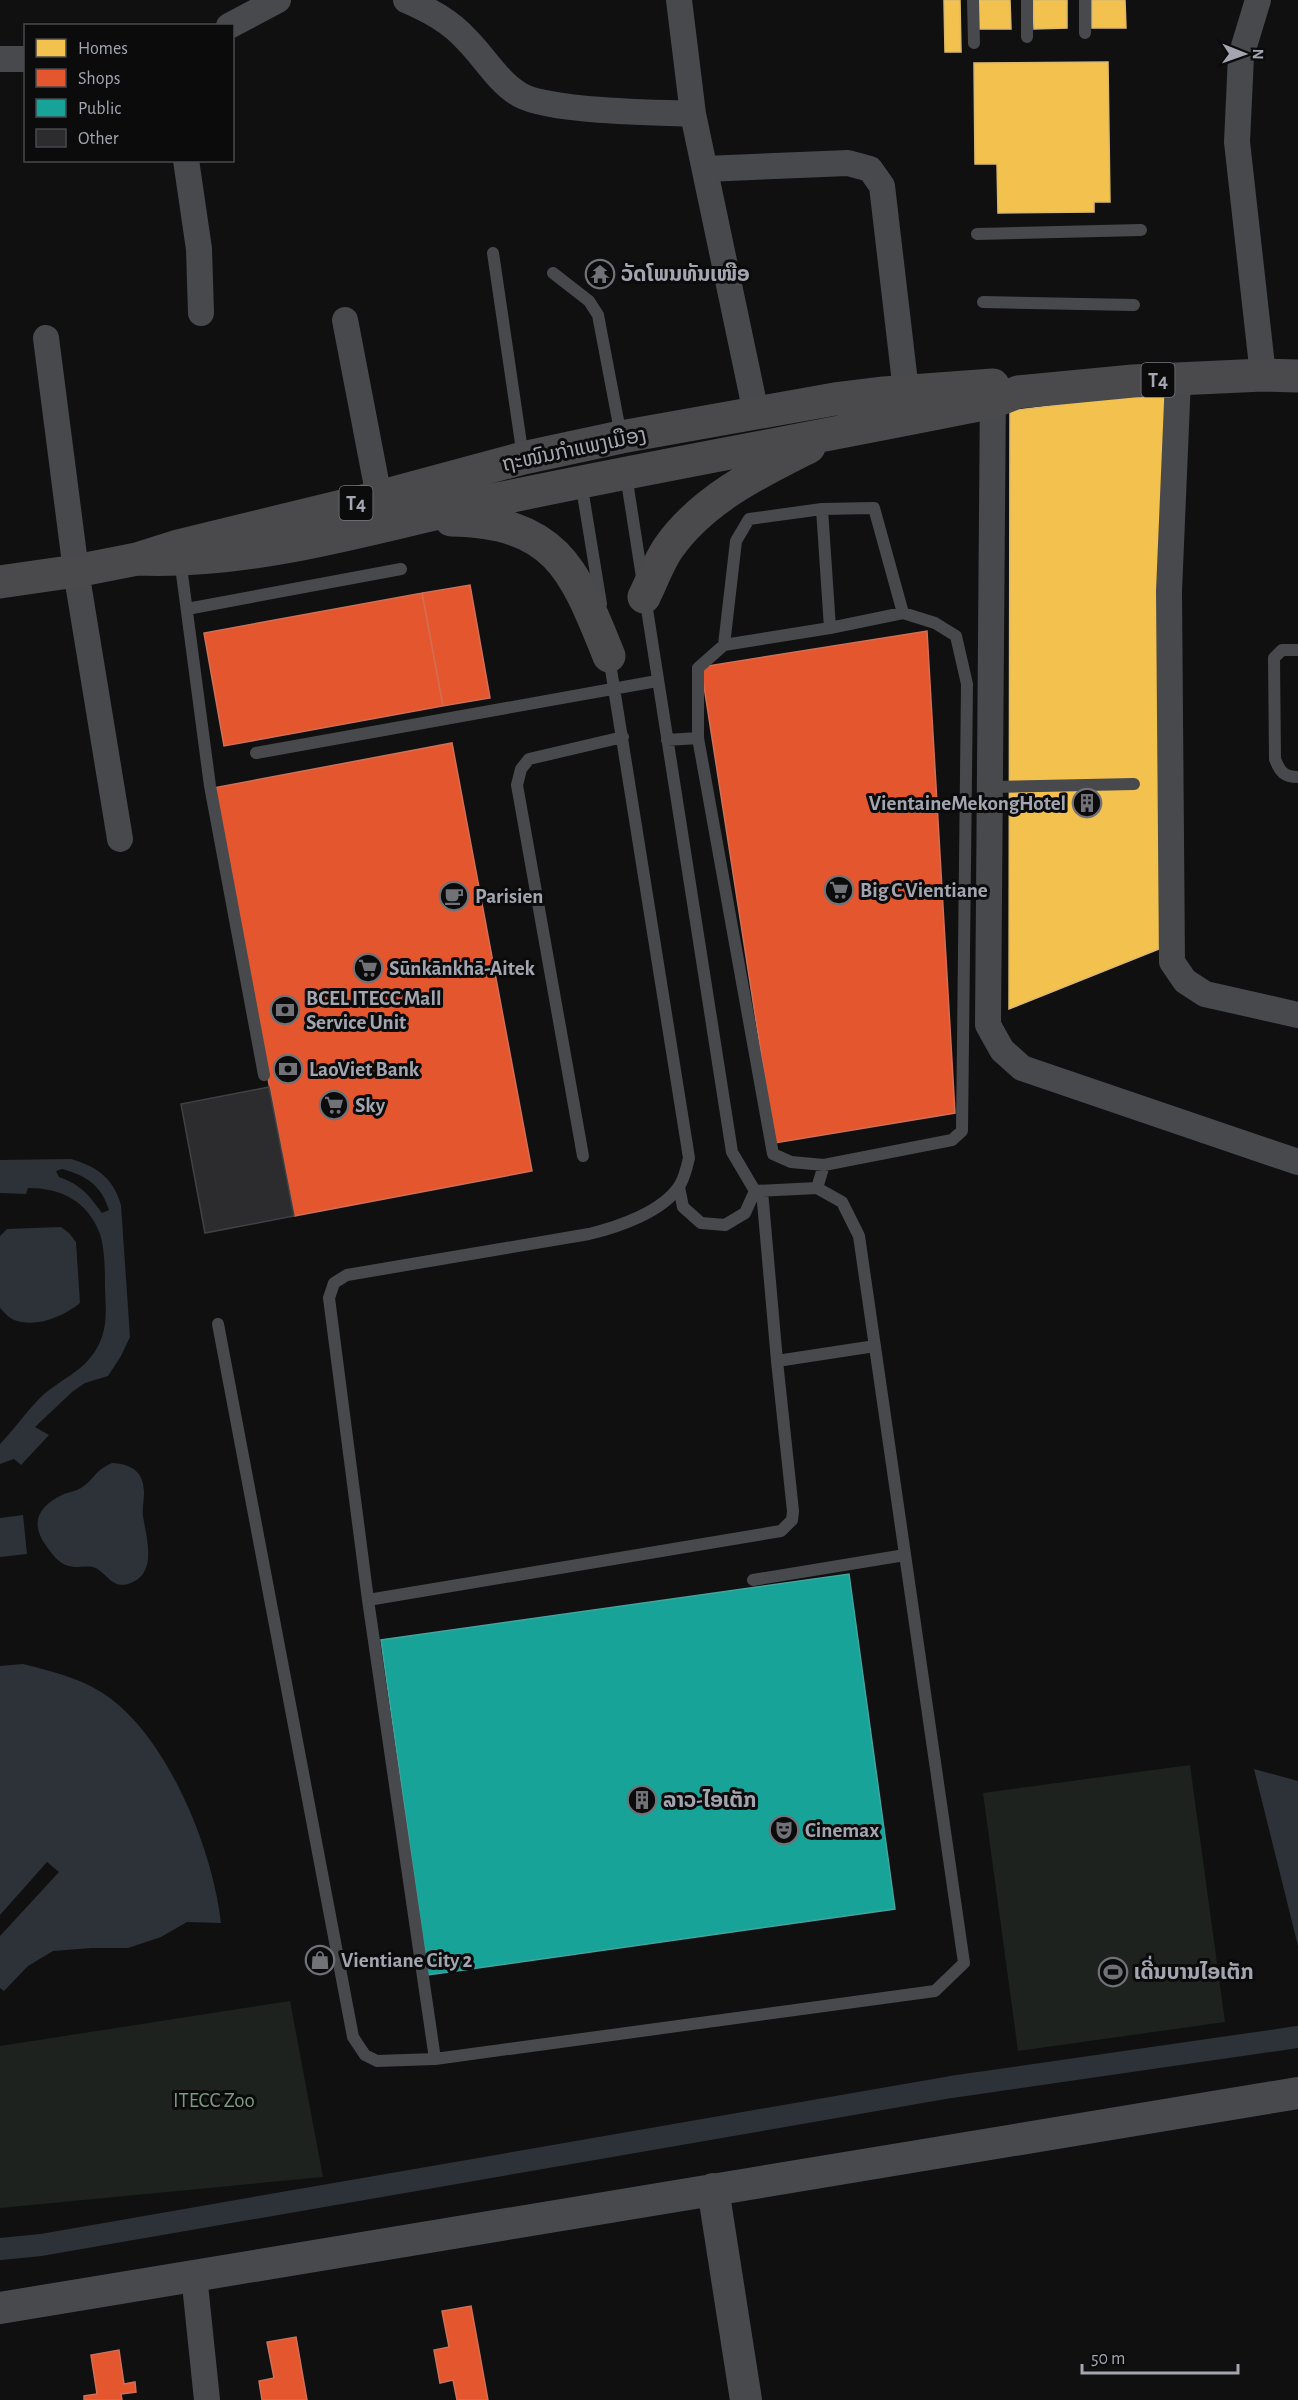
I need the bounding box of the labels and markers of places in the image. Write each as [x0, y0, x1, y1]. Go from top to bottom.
temple icon: ວັດໂພນທັນເໜືອ [584, 258, 616, 290]
place label: ວັດໂພນທັນເໜືອ [621, 262, 750, 285]
building icon: VientaineMekongHotel [1071, 787, 1103, 819]
place label: VientaineMekongHotel [869, 793, 1066, 814]
supermarket icon: Big C Vientiane [823, 874, 855, 906]
cafe icon: Parisien [438, 880, 470, 912]
place label: Big C Vientiane [860, 880, 988, 901]
place label: Parisien [475, 886, 543, 907]
supermarket icon: Sūnkānkhā-Aitek [352, 952, 384, 984]
place label: Sūnkānkhā-Aitek [389, 958, 536, 979]
place label: BCEL ITECC Mall Service Unit [306, 988, 441, 1033]
bank icon: BCEL ITECC Mall Service Unit [269, 994, 301, 1026]
bank icon: LaoViet Bank [272, 1053, 304, 1085]
place label: LaoViet Bank [309, 1059, 420, 1080]
supermarket icon: Sky [318, 1089, 350, 1121]
place label: Sky [355, 1095, 386, 1116]
building icon: ລາວ-ໄອເຕັກ [626, 1784, 658, 1816]
place label: ລາວ-ໄອເຕັກ [663, 1789, 756, 1811]
theatre icon: Cinemax [768, 1814, 800, 1846]
place label: Cinemax [805, 1820, 879, 1841]
shop icon: Vientiane City 2 [304, 1944, 336, 1976]
place label: Vientiane City 2 [341, 1950, 473, 1971]
place label: ເດີ່ນບານໄອເຕັກ [1134, 1955, 1254, 1983]
sports icon: ເດີ່ນບານໄອເຕັກ [1097, 1956, 1129, 1988]

